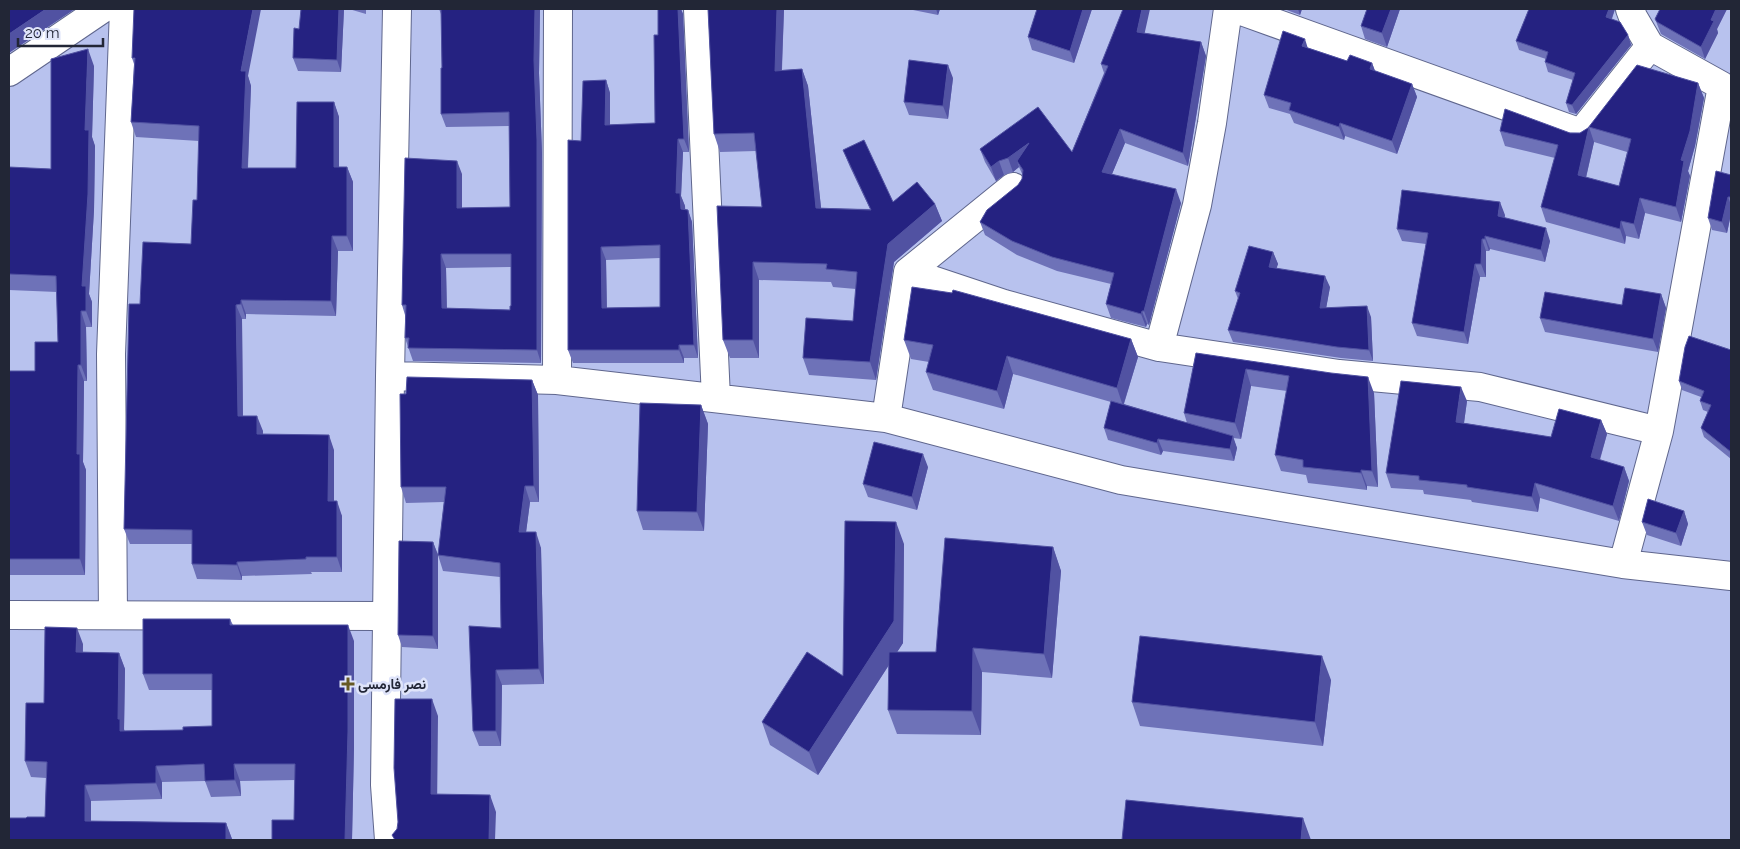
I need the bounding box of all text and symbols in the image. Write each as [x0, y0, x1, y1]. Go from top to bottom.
scale bar [18, 15, 102, 47]
text: 20 m [25, 24, 60, 42]
place label: نصر فارمسی [358, 676, 426, 693]
marker: نصر فارمسی [342, 678, 354, 690]

